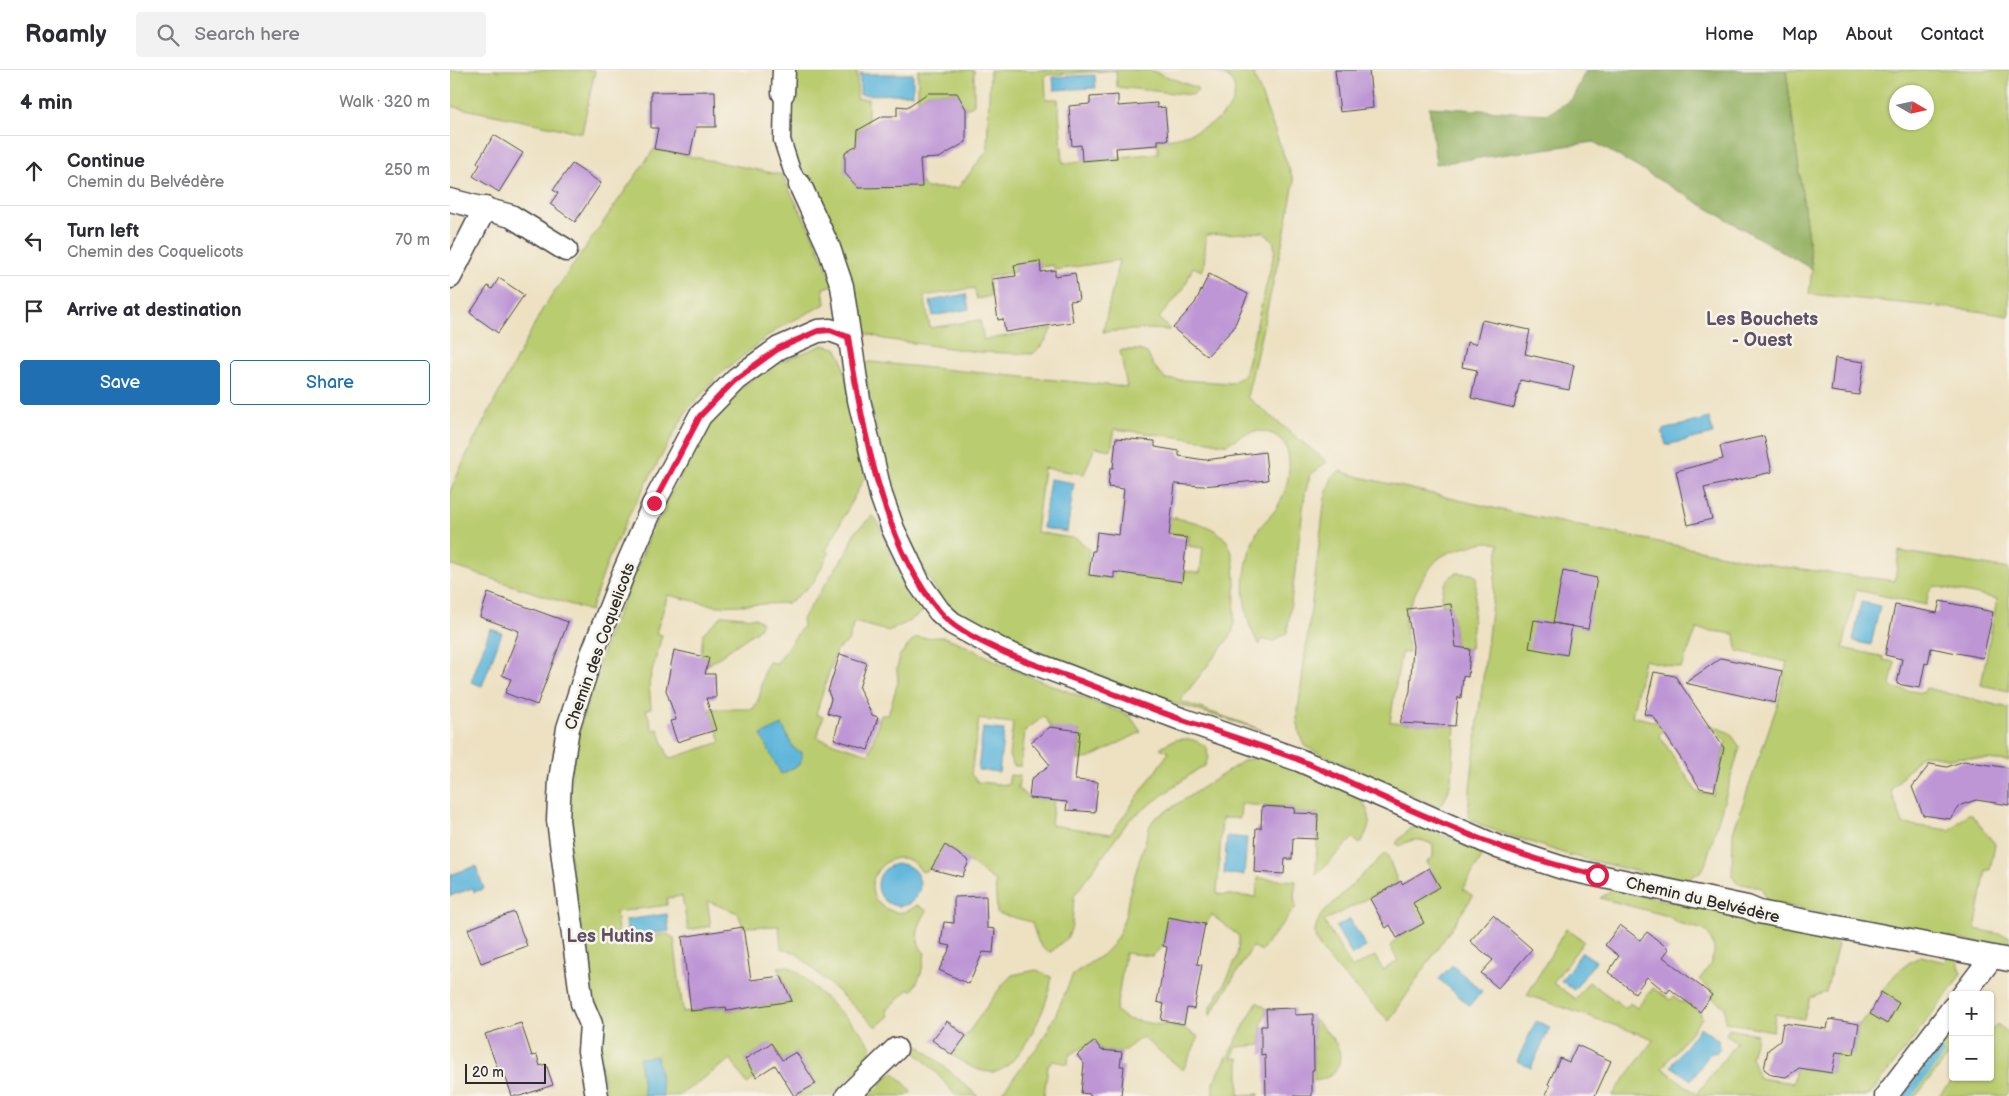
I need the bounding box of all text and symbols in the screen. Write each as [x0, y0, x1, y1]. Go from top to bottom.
search box [136, 12, 486, 57]
text: Roamly [25, 20, 106, 49]
icon: search [154, 21, 182, 49]
text: Search here [194, 23, 300, 46]
text: Home [1705, 24, 1754, 45]
text: Map [1782, 24, 1818, 45]
text: About [1846, 24, 1893, 45]
text: Contact [1921, 24, 1984, 45]
north arrow [1889, 85, 1934, 130]
text: 4 min [20, 90, 73, 115]
text: Walk · 320 m [339, 93, 430, 112]
text: Continue [67, 150, 145, 173]
icon: ahead [20, 157, 48, 185]
text: 250 m [384, 161, 430, 180]
text: Chemin du Belvédère [67, 173, 224, 192]
text: Turn left [67, 220, 139, 243]
icon: left [20, 227, 48, 255]
text: 70 m [395, 231, 430, 250]
text: Chemin des Coquelicots [67, 243, 244, 262]
icon: arrive [20, 297, 48, 325]
text: Arrive at destination [67, 299, 242, 322]
district label: Les Bouchets - Ouest [1706, 309, 1818, 351]
button: Save [20, 360, 220, 405]
button: Share [230, 360, 430, 405]
route end [643, 492, 666, 515]
street label: Chemin des Coquelicots [561, 560, 640, 733]
route start [1586, 864, 1609, 887]
street label: Chemin du Belvédère [1624, 874, 1782, 928]
district label: Les Hutins [567, 926, 654, 947]
map controls [1949, 991, 1994, 1081]
button: + [1949, 991, 1994, 1036]
button: − [1949, 1036, 1994, 1081]
scale bar [465, 1061, 546, 1084]
text: 20 m [472, 1064, 504, 1081]

